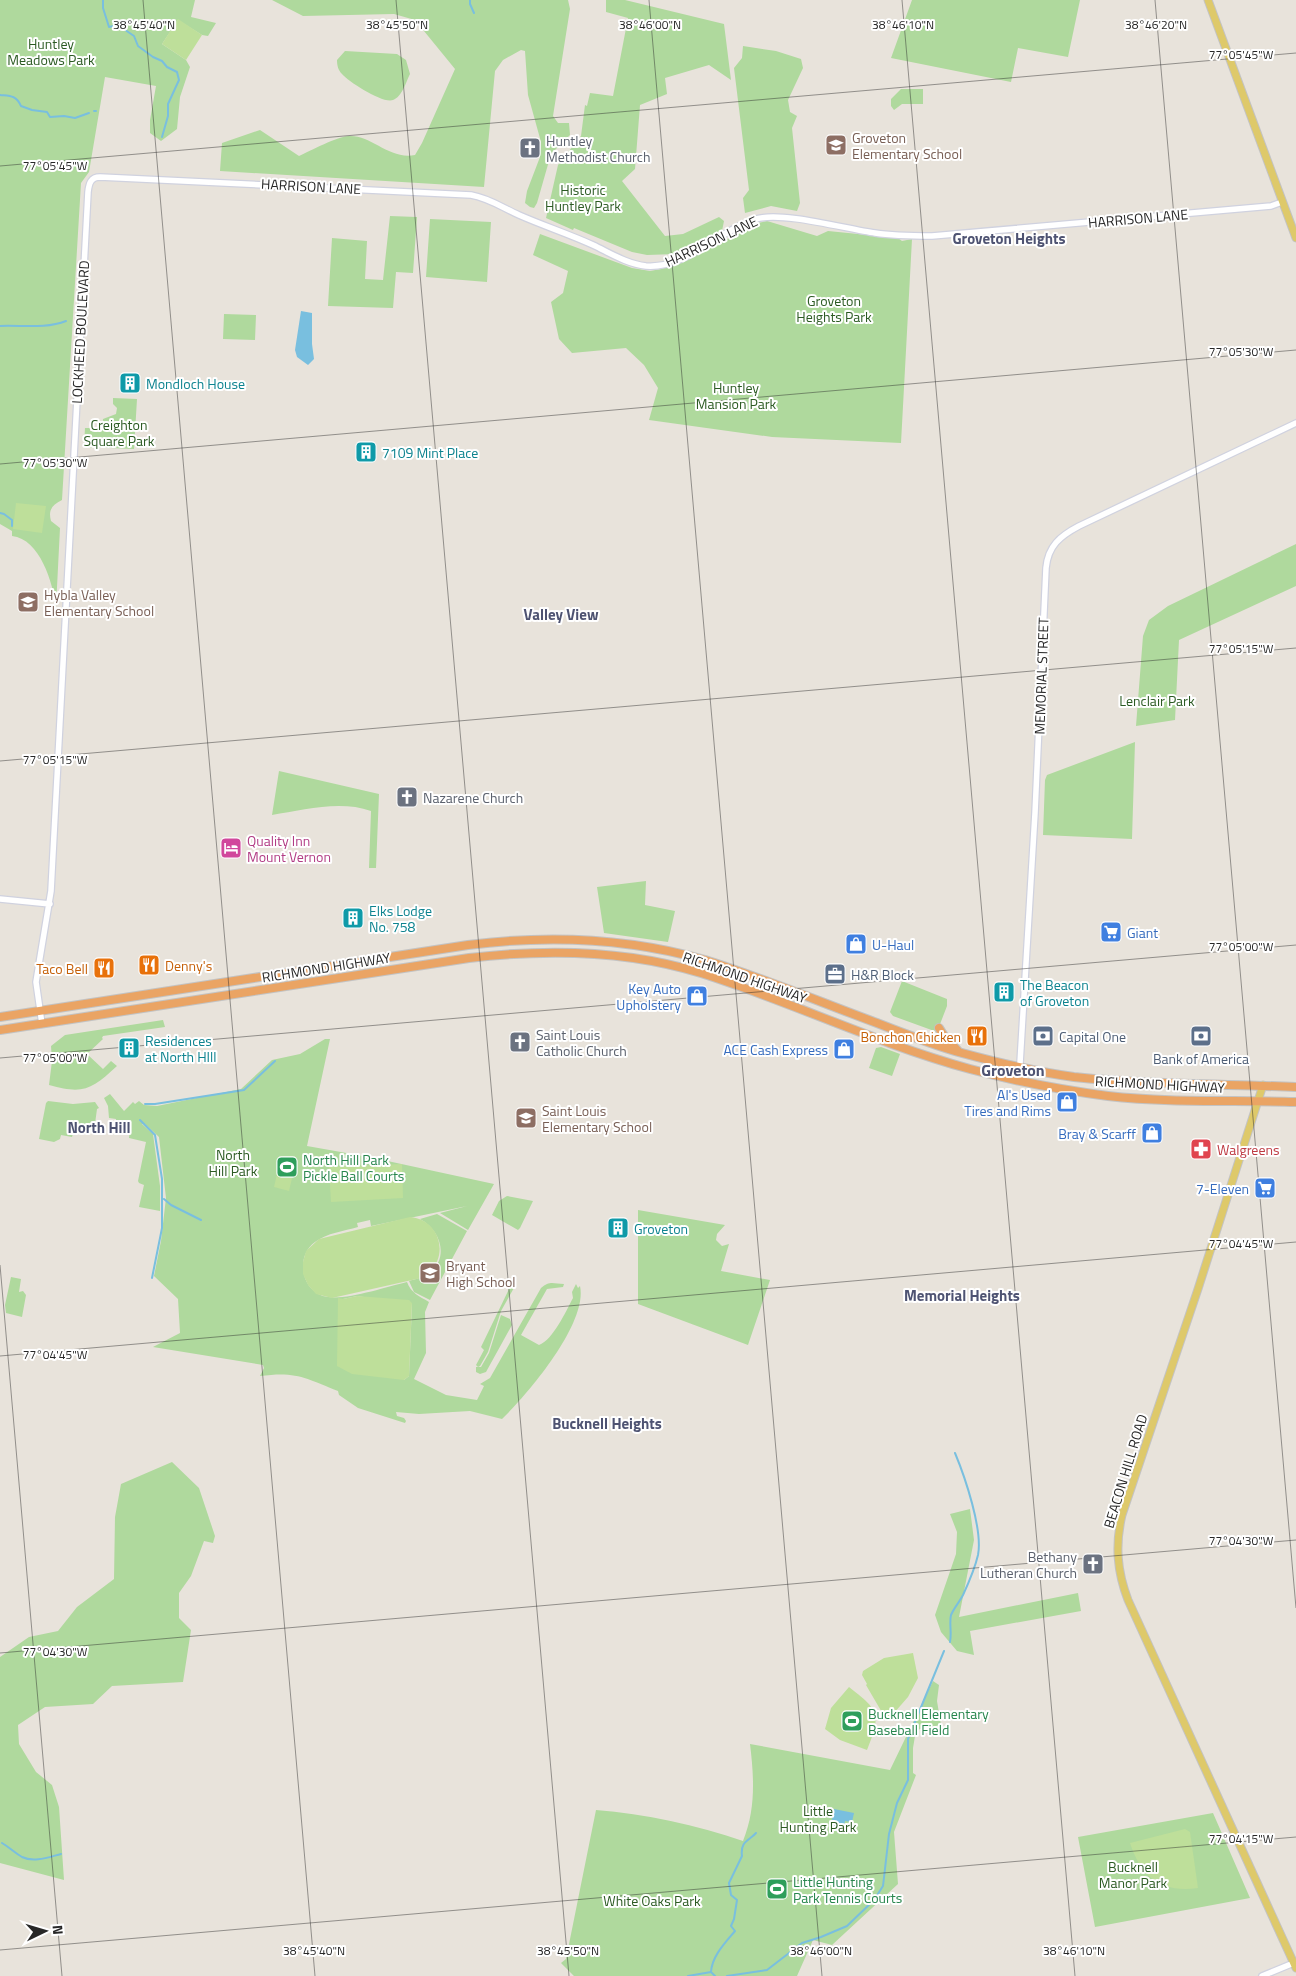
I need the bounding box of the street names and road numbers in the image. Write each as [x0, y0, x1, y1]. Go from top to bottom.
street label: HARRISON LANE [260, 173, 362, 199]
street label: HARRISON LANE [1087, 203, 1189, 233]
street label: HARRISON LANE [661, 210, 761, 272]
street label: LOCKHEED BOULEVARD [66, 260, 94, 404]
street label: MEMORIAL STREET [1028, 616, 1054, 735]
street label: RICHMOND HIGHWAY [260, 946, 392, 988]
street label: RICHMOND HIGHWAY [680, 946, 810, 1008]
street label: RICHMOND HIGHWAY [1095, 1070, 1226, 1098]
street label: BEACON HILL ROAD [1098, 1411, 1152, 1531]

